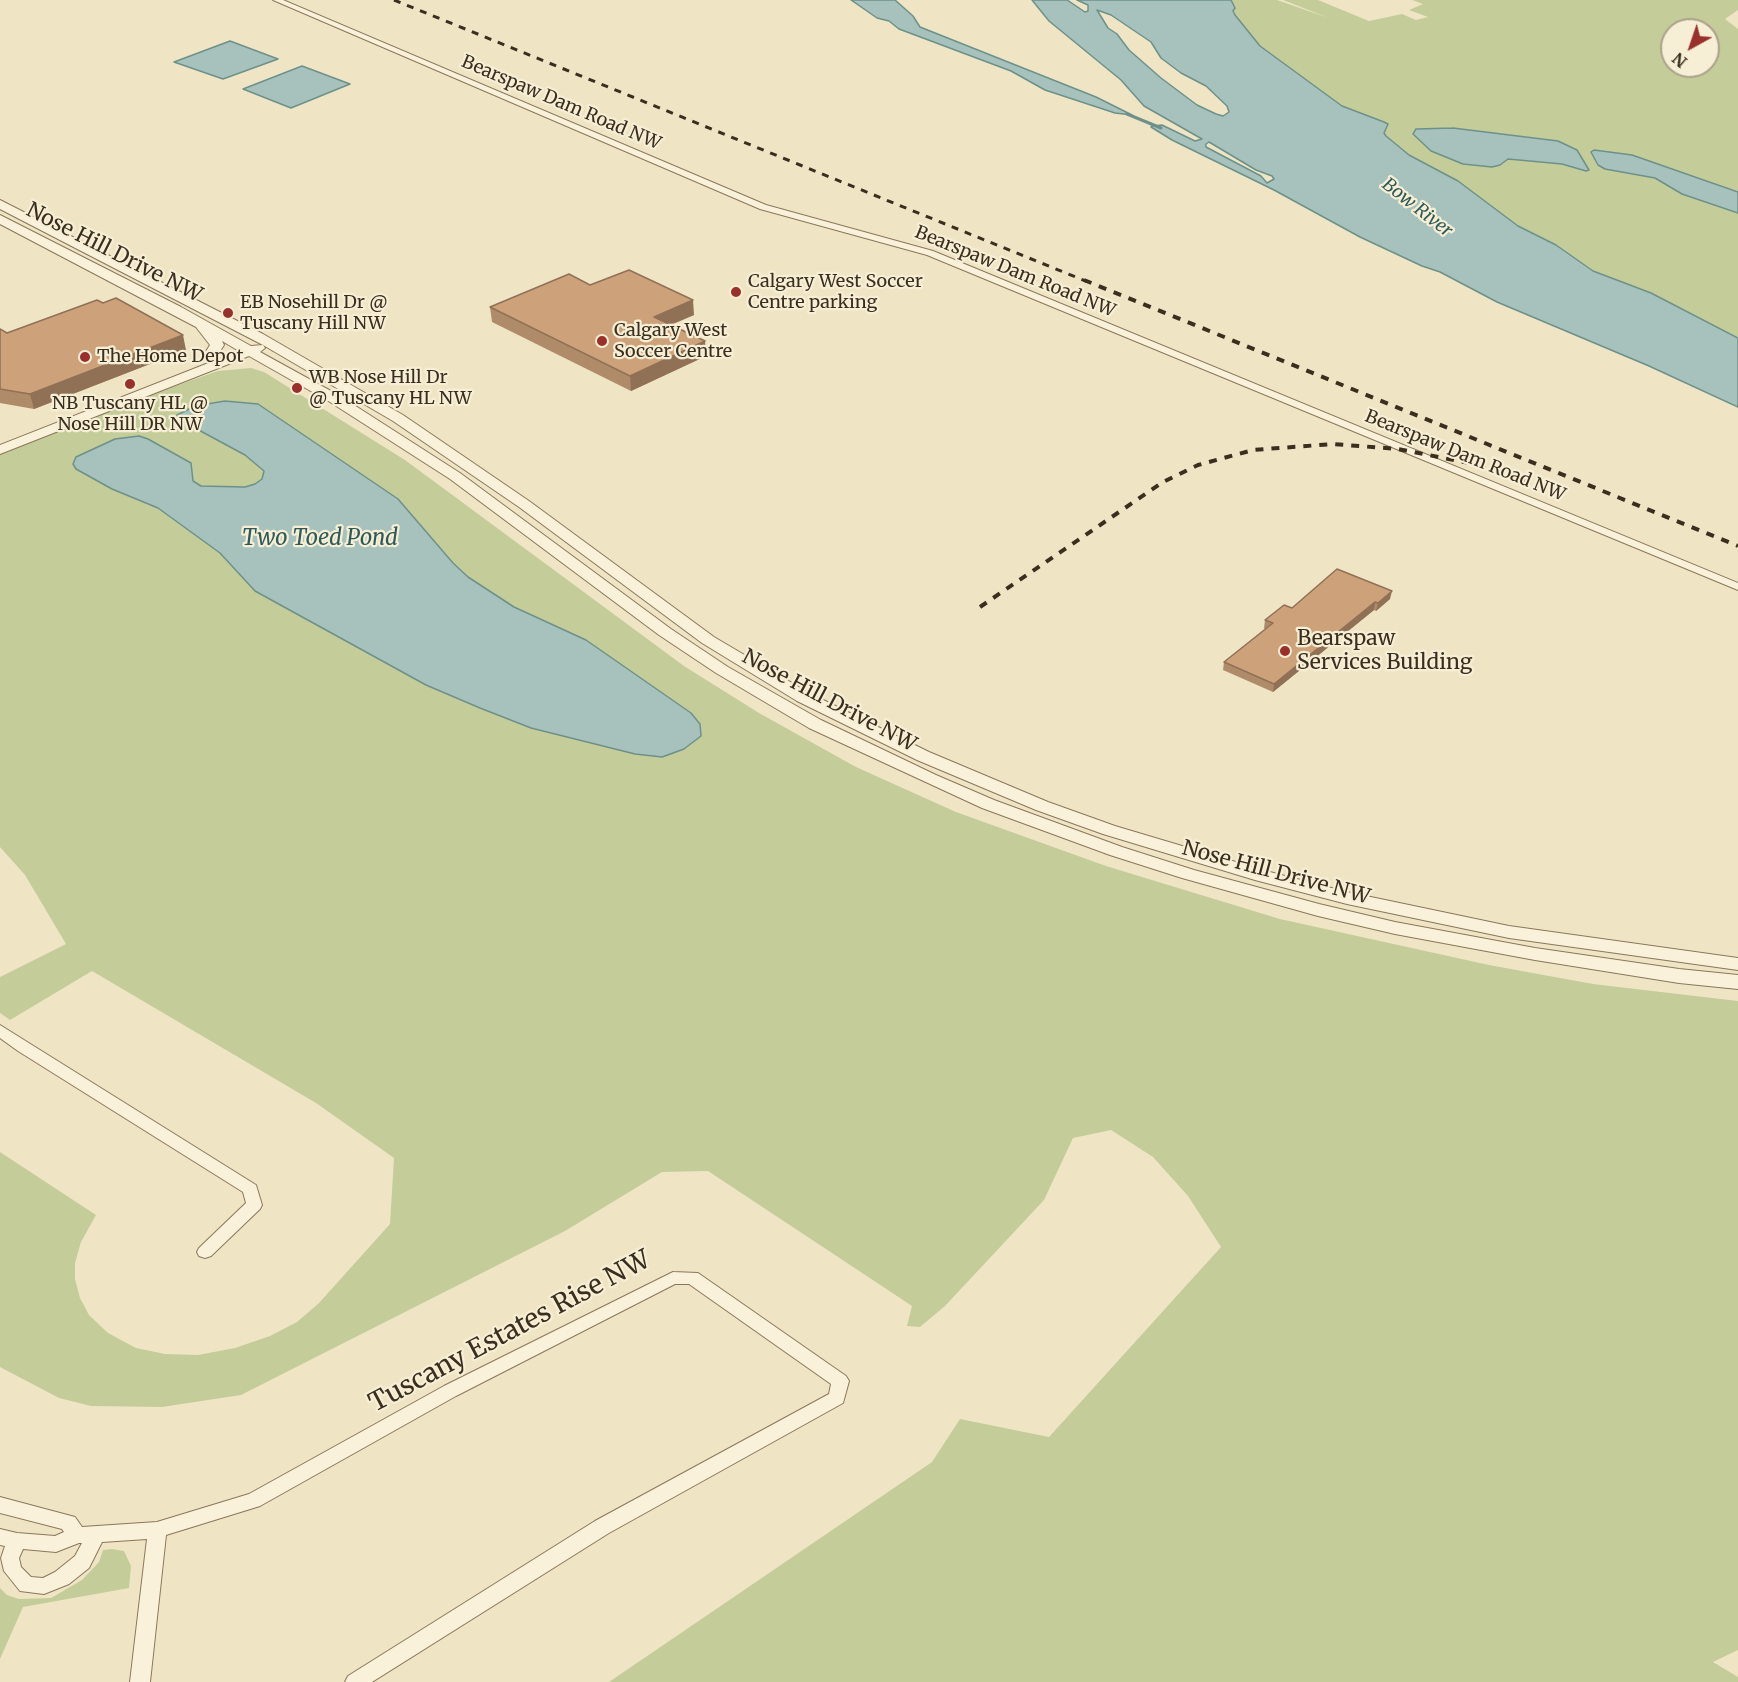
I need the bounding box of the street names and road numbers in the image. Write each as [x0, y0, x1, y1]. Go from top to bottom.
street label: Bearspaw Dam Road NW [458, 51, 664, 155]
street label: Nose Hill Drive NW [22, 198, 206, 308]
street label: Bearspaw Dam Road NW [912, 222, 1118, 322]
street label: Bearspaw Dam Road NW [1362, 406, 1568, 506]
street label: Nose Hill Drive NW [738, 644, 920, 758]
street label: Nose Hill Drive NW [1179, 836, 1373, 910]
street label: Tuscany Estates Rise NW [364, 1244, 656, 1420]

